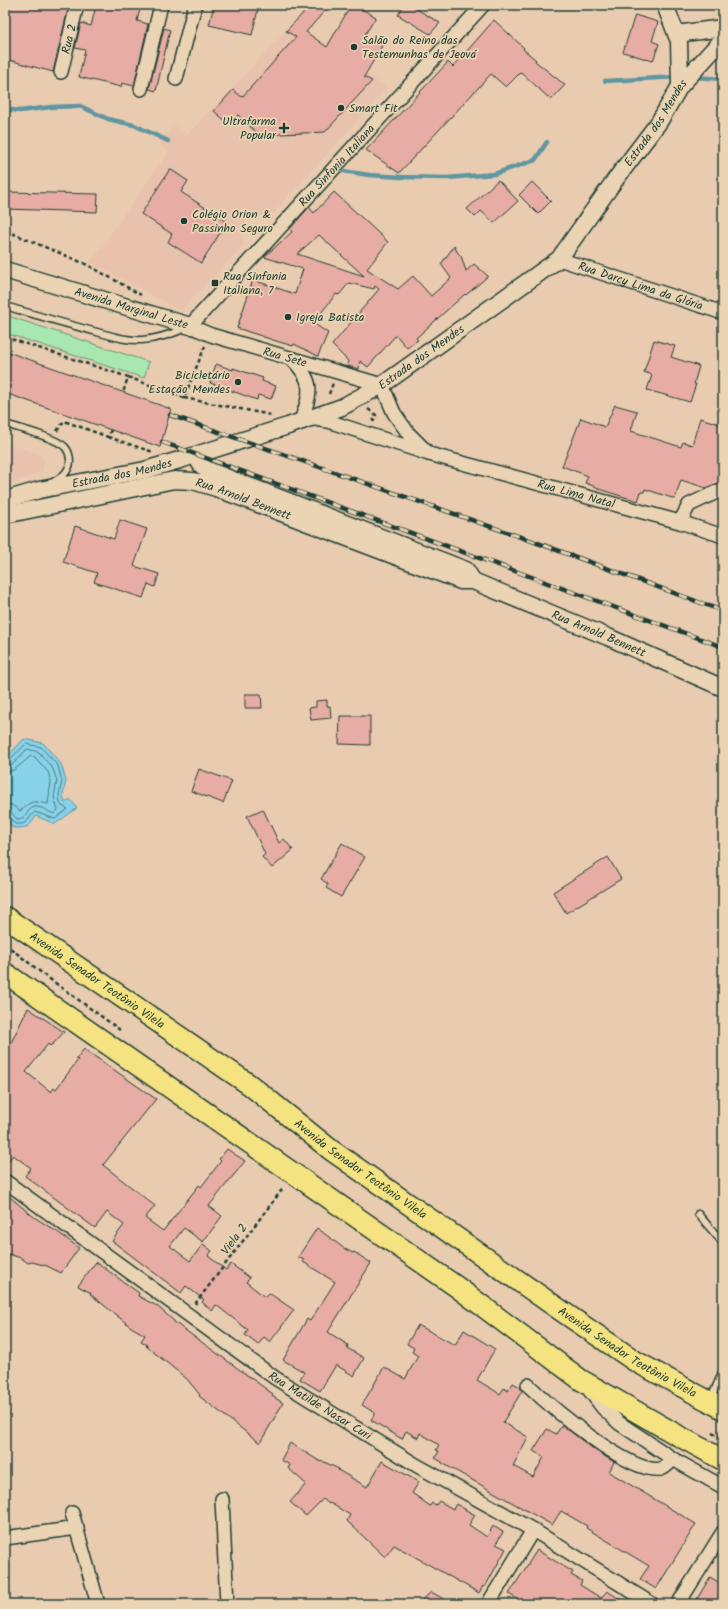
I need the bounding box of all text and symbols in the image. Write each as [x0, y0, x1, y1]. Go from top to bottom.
street label: Rua 2 [57, 22, 82, 56]
place label: Salão do Reino das Testemunhas de Jeová [362, 31, 477, 64]
marker: Salão do Reino das Testemunhas de Jeová [349, 42, 359, 52]
street label: Estrada dos Mendes [619, 75, 692, 171]
place label: Smart Fit [349, 99, 398, 118]
marker: Smart Fit [336, 103, 346, 113]
place label: Ultrafarma Popular [222, 112, 277, 145]
street label: Rua Sinfonia Italiana [294, 120, 380, 211]
marker: Ultrafarma Popular [279, 123, 289, 133]
place label: Colégio Orion & Passinho Seguro [192, 205, 273, 238]
marker: Colégio Orion & Passinho Seguro [179, 216, 189, 226]
street label: Rua Darcy Lima da Glória [576, 257, 706, 316]
place label: Rua Sinfonia Italiana, 7 [223, 267, 287, 300]
marker: Rua Sinfonia Italiana, 7 [210, 278, 220, 288]
street label: Avenida Marginal Leste [72, 283, 191, 335]
place label: Igreja Batista [296, 308, 365, 327]
marker: Igreja Batista [283, 312, 293, 322]
street label: Estrada dos Mendes [374, 320, 469, 395]
street label: Rua Sete [261, 342, 310, 373]
place label: Bicicletário Estação Mendes [149, 366, 230, 399]
marker: Bicicletário Estação Mendes [233, 377, 243, 387]
street label: Estrada dos Mendes [70, 454, 174, 494]
street label: Rua Arnold Bennett [193, 473, 294, 526]
street label: Rua Lima Natal [535, 475, 617, 514]
street label: Rua Arnold Bennett [549, 606, 649, 663]
street label: Avenida Senador Teotônio Vilela [25, 927, 169, 1034]
street label: Avenida Senador Teotônio Vilela [289, 1115, 431, 1224]
street label: Viela 2 [216, 1220, 253, 1259]
street label: Avenida Senador Teotônio Vilela [554, 1302, 701, 1403]
street label: Rua Matilde Nasar Curi [264, 1367, 376, 1446]

